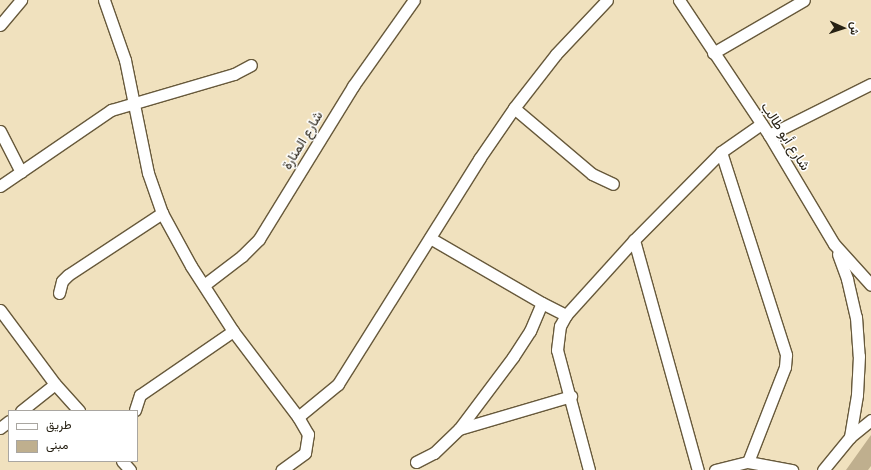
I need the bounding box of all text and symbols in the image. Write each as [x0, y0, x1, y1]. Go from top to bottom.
north arrow [823, 8, 863, 48]
text: ش [848, 22, 862, 36]
street label: شارع أبو طالب [758, 99, 814, 173]
street label: شارع المنارة [278, 108, 326, 172]
legend [8, 410, 138, 462]
text: طريق [46, 417, 71, 433]
text: مبنى [46, 437, 68, 453]

